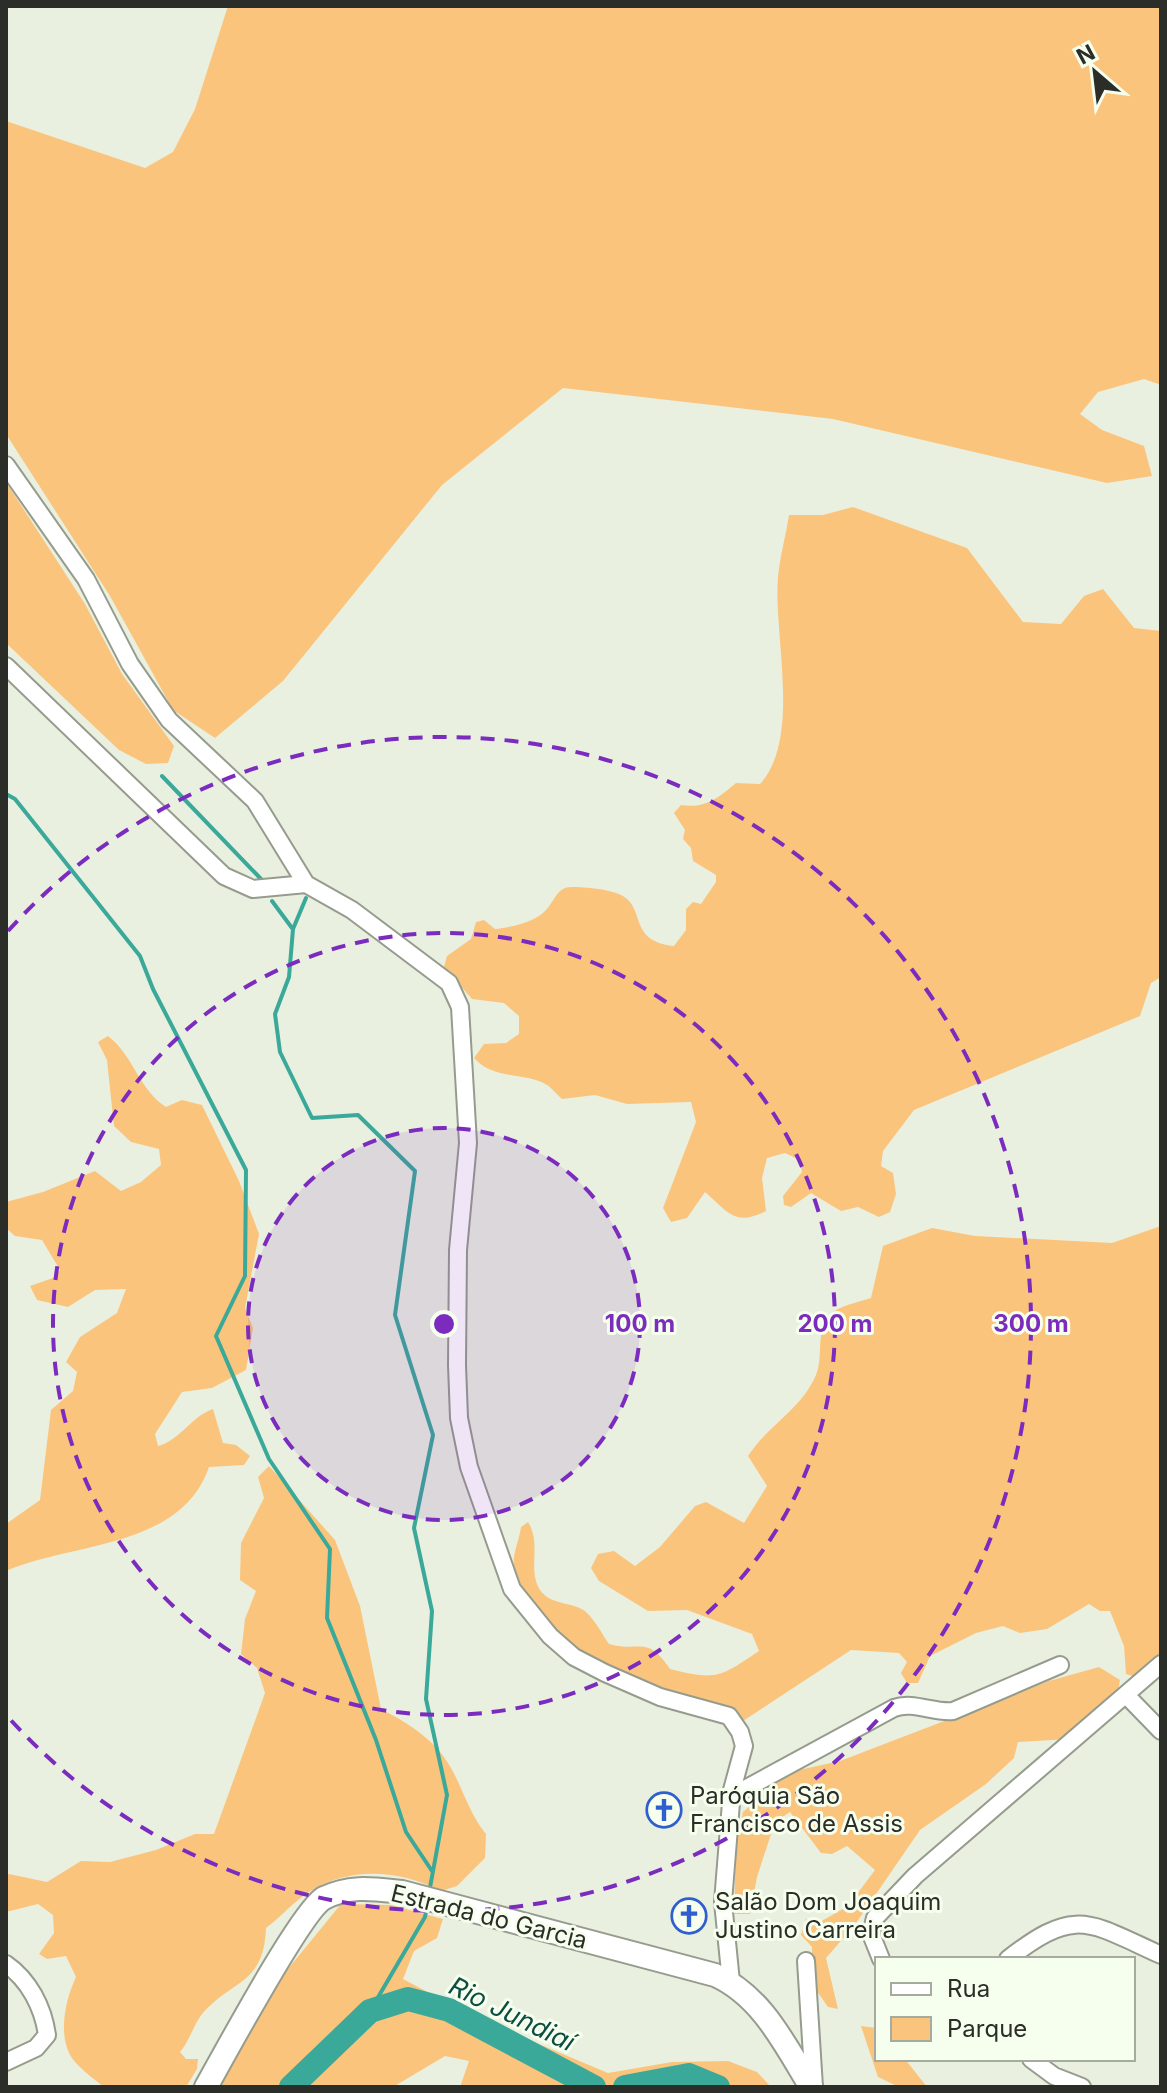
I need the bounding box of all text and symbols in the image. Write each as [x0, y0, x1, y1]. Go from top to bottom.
north arrow [1055, 32, 1135, 112]
text: N [1072, 39, 1099, 70]
text: 100 m [605, 1309, 675, 1338]
text: 200 m [797, 1309, 873, 1338]
text: 300 m [993, 1309, 1069, 1338]
centre of rings [430, 1310, 458, 1338]
place label: Paróquia São Francisco de Assis [690, 1781, 903, 1838]
church icon: Paróquia São Francisco de Assis [645, 1791, 683, 1829]
street label: Estrada do Garcia [388, 1878, 590, 1955]
place label: Salão Dom Joaquim Justino Carreira [715, 1887, 941, 1944]
church icon: Salão Dom Joaquim Justino Carreira [670, 1897, 708, 1935]
legend [875, 1957, 1135, 2061]
water label: Rio Jundiaí [444, 1970, 583, 2058]
text: Rua [947, 1974, 990, 2003]
text: Parque [947, 2014, 1027, 2043]

